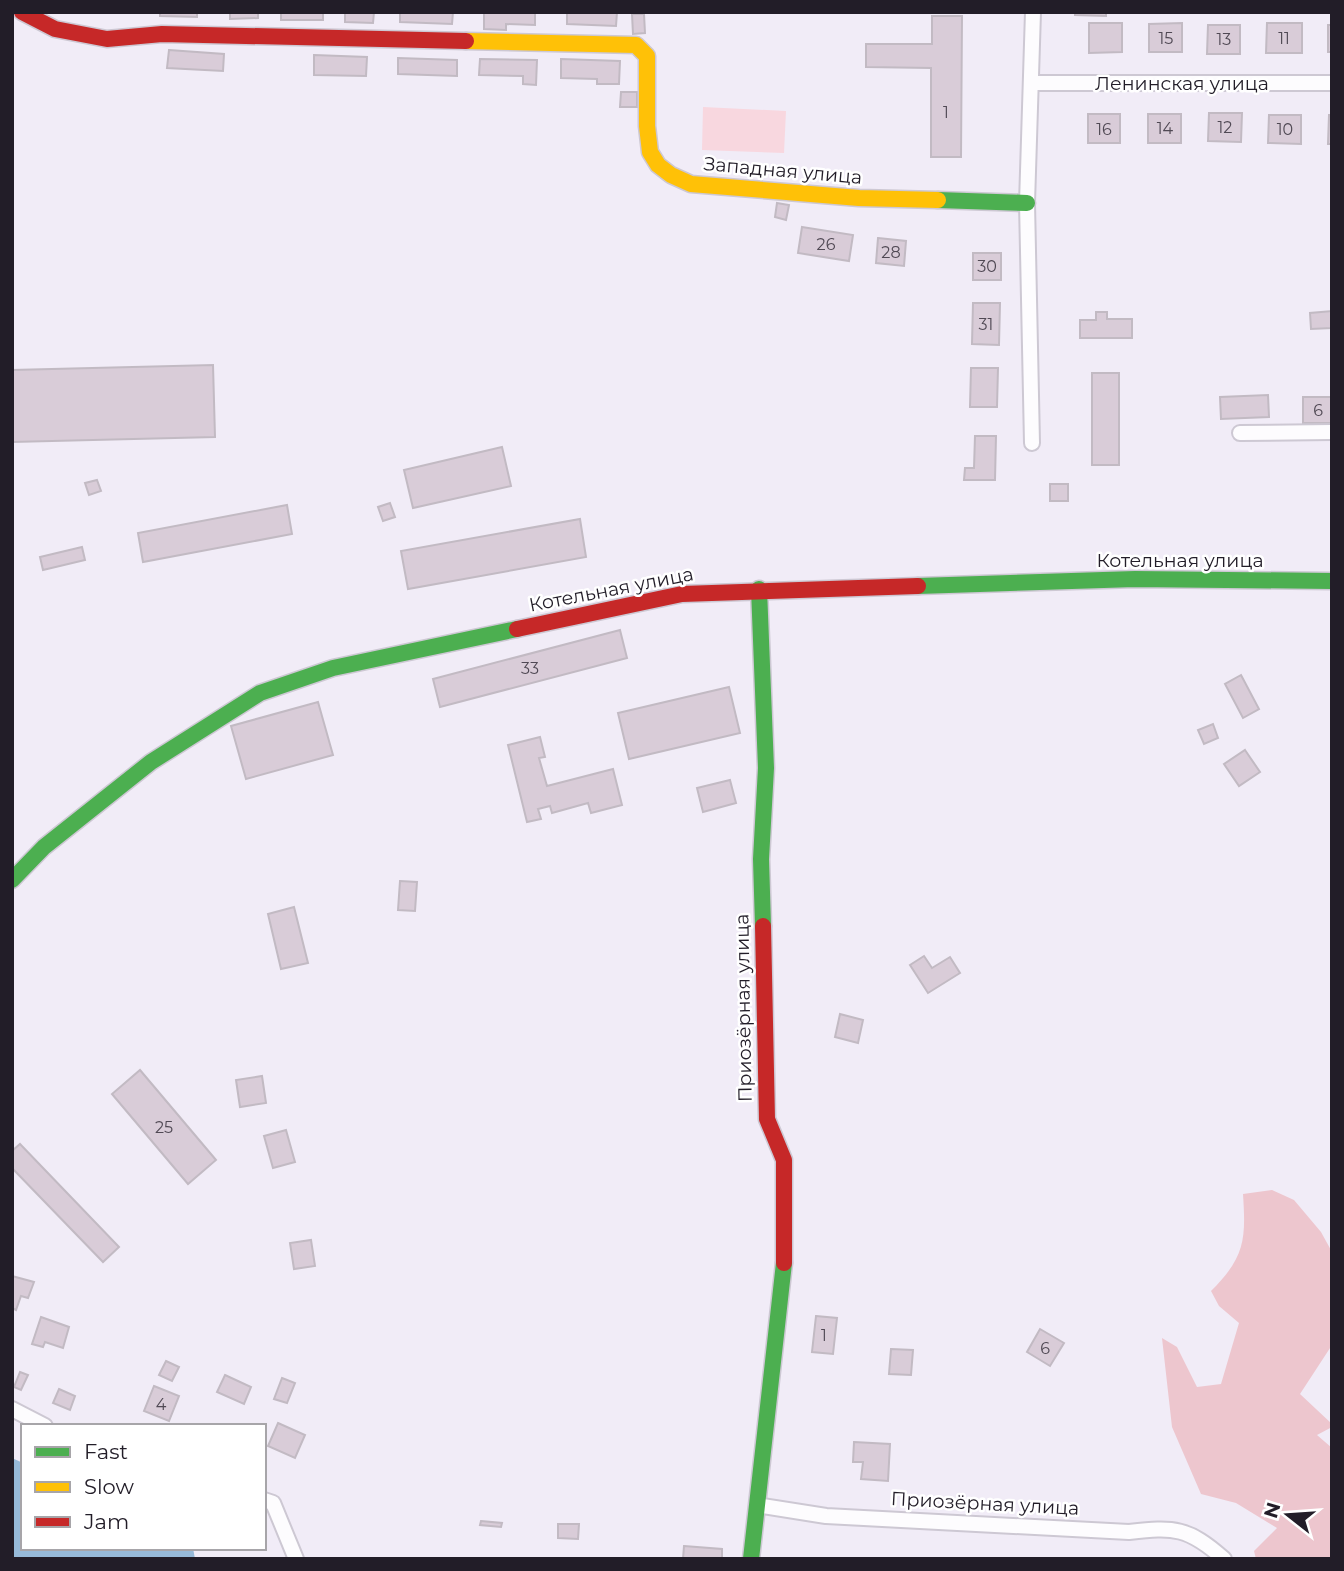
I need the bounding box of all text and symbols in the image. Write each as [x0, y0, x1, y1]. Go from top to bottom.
house number: 15 [1159, 29, 1173, 48]
house number: 11 [1278, 29, 1290, 48]
house number: 13 [1217, 30, 1231, 49]
street label: Ленинская улица [1095, 72, 1269, 95]
house number: 1 [943, 103, 949, 122]
house number: 12 [1218, 118, 1232, 137]
house number: 14 [1157, 119, 1174, 138]
house number: 16 [1096, 120, 1112, 139]
house number: 10 [1277, 120, 1293, 139]
street label: Западная улица [703, 152, 863, 189]
house number: 26 [817, 235, 836, 254]
house number: 28 [881, 243, 901, 262]
house number: 30 [977, 257, 997, 276]
house number: 31 [979, 315, 993, 334]
house number: 6 [1313, 401, 1323, 420]
street label: Котельная улица [1097, 549, 1263, 572]
street label: Котельная улица [527, 562, 695, 617]
house number: 33 [521, 659, 539, 678]
street label: Приозёрная улица [730, 914, 757, 1102]
house number: 25 [155, 1118, 173, 1137]
house number: 1 [821, 1326, 827, 1345]
house number: 6 [1040, 1339, 1050, 1358]
house number: 4 [156, 1395, 167, 1414]
legend [21, 1424, 266, 1550]
text: Fast [84, 1439, 128, 1464]
text: Slow [84, 1474, 134, 1499]
north arrow [1253, 1480, 1323, 1550]
street label: Приозёрная улица [890, 1487, 1080, 1520]
text: N [1259, 1499, 1285, 1521]
text: Jam [83, 1509, 129, 1534]

